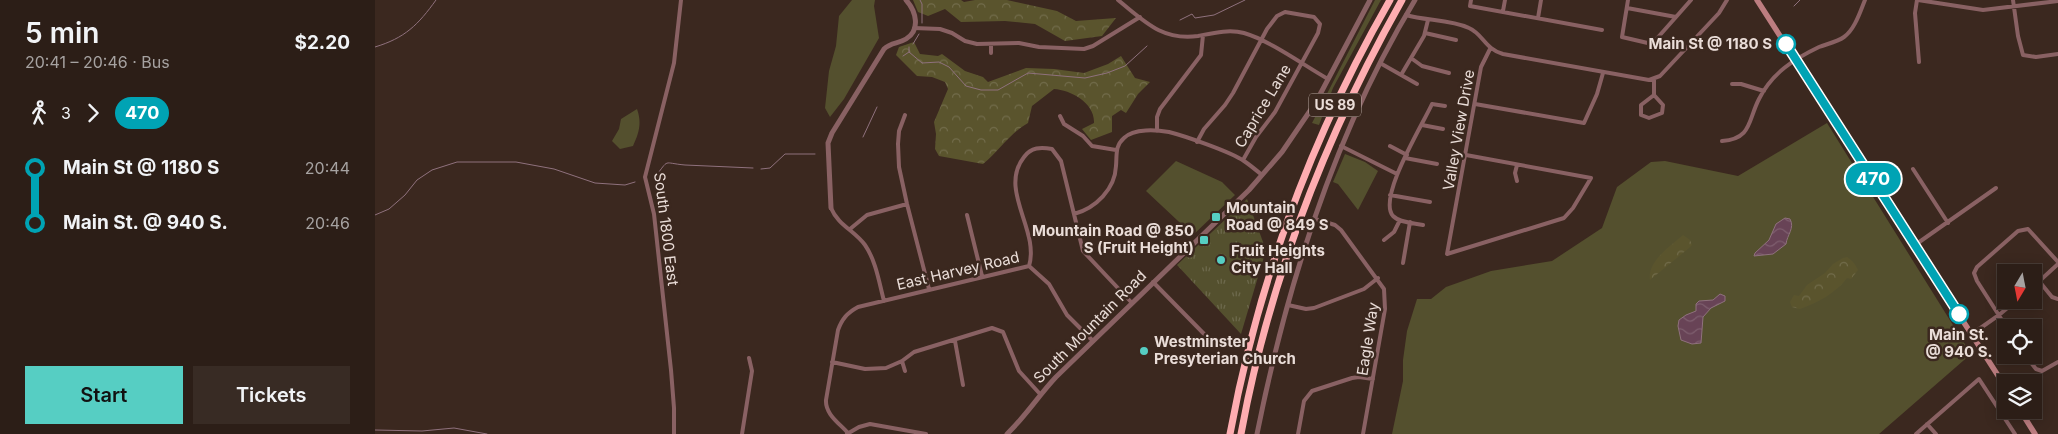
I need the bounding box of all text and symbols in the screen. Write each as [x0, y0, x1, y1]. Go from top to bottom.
text: 5 min [25, 16, 99, 50]
text: $2.20 [294, 31, 350, 54]
place label: Main St @ 1180 S [1649, 34, 1772, 53]
marker: Main St @ 1180 S [1776, 34, 1796, 54]
text: 20:41 – 20:46 · Bus [25, 52, 170, 72]
street label: Caprice Lane [1230, 61, 1295, 151]
street label: Valley View Drive [1439, 68, 1479, 192]
road number: US 89 [1309, 94, 1361, 116]
icon: walk [25, 99, 53, 127]
icon: forward [79, 99, 107, 127]
text: 470 [125, 102, 159, 123]
text: 3 [61, 103, 71, 123]
text: Main St @ 1180 S [63, 156, 219, 179]
text: 20:44 [305, 158, 350, 178]
line badge: 470 [1844, 163, 1902, 195]
text: 470 [1856, 168, 1890, 189]
street label: South 1800 East [650, 171, 683, 287]
place label: Mountain Road @ 849 S [1226, 198, 1329, 234]
text: Main St. @ 940 S. [63, 211, 228, 234]
marker: Mountain Road @ 849 S [1210, 211, 1222, 223]
text: 20:46 [305, 213, 350, 233]
place label: Mountain Road @ 850 S (Fruit Height) [1032, 221, 1194, 257]
marker: Mountain Road @ 850 S (Fruit Height) [1198, 234, 1210, 246]
place label: Fruit Heights City Hall [1231, 241, 1325, 277]
street label: East Harvey Road [895, 247, 1021, 294]
marker: Fruit Heights City Hall [1215, 254, 1227, 266]
north arrow [1997, 264, 2043, 309]
map controls [1997, 264, 2042, 419]
street label: South Mountain Road [1029, 266, 1150, 387]
street label: Eagle Way [1352, 300, 1383, 377]
marker: Main St. @ 940 S. [1949, 304, 1969, 324]
button: locate [1997, 319, 2042, 364]
place label: Main St. @ 940 S. [1925, 325, 1993, 361]
place label: Westminster Presyterian Church [1154, 332, 1296, 368]
marker: Westminster Presyterian Church [1138, 345, 1150, 357]
button: Start [25, 366, 183, 424]
button: Tickets [193, 366, 350, 424]
button: layers [1997, 374, 2042, 419]

